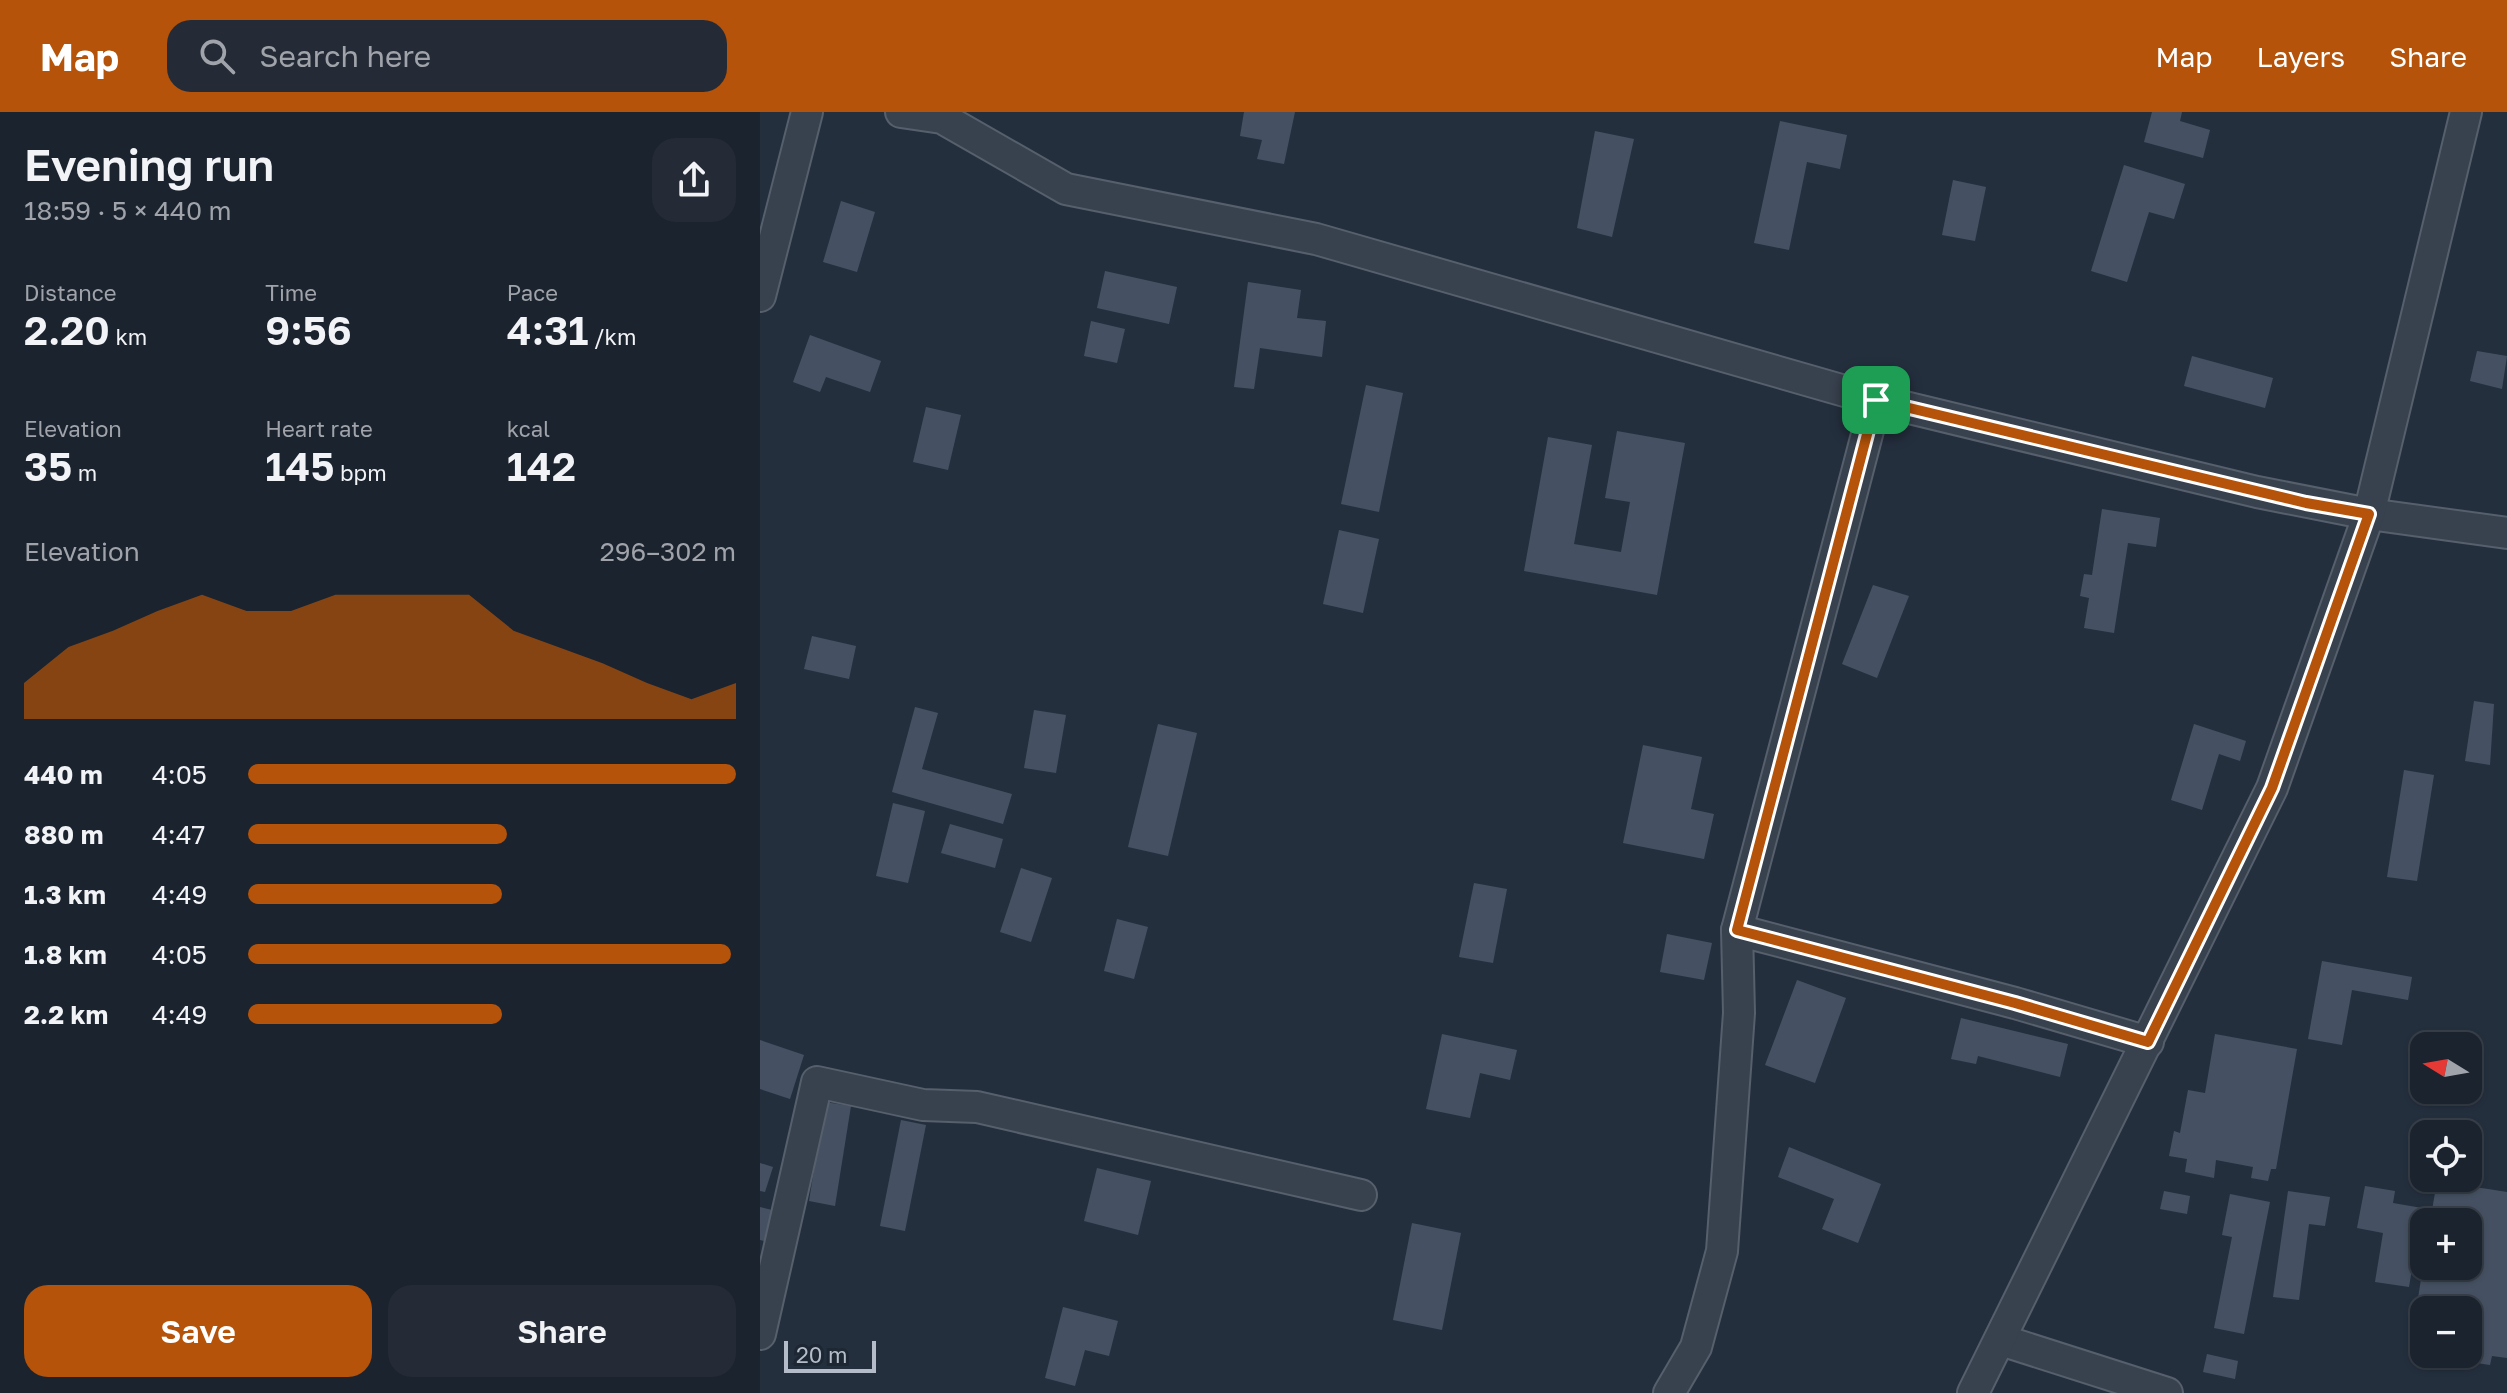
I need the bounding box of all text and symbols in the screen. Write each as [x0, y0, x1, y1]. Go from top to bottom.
search box [167, 20, 727, 92]
text: Map [40, 34, 119, 79]
icon: search [195, 34, 239, 78]
text: Search here [259, 38, 431, 74]
text: Map [2155, 40, 2213, 73]
text: Layers [2257, 40, 2345, 73]
text: Share [2389, 40, 2467, 73]
text: Evening run [24, 138, 274, 191]
button: share [652, 138, 736, 222]
text: 18:59 · 5 × 440 m [24, 195, 232, 226]
text: Distance [24, 279, 116, 306]
text: Time [265, 279, 317, 306]
text: Pace [507, 279, 558, 306]
text: 2.20 [24, 306, 110, 354]
text: 9:56 [265, 306, 352, 354]
text: 4:31 [507, 306, 589, 354]
text: km [110, 323, 147, 350]
text: /km [589, 323, 636, 350]
pin [1842, 366, 1910, 434]
icon: arrive [1854, 378, 1898, 422]
text: Elevation [24, 415, 122, 442]
text: Heart rate [265, 415, 373, 442]
text: kcal [507, 415, 550, 442]
text: 35 [24, 442, 72, 490]
text: 145 [265, 442, 335, 490]
text: 142 [507, 442, 576, 490]
text: m [72, 459, 97, 486]
text: bpm [335, 459, 387, 486]
text: Elevation [24, 536, 140, 567]
text: 296–302 m [600, 536, 736, 567]
text: 440 m [24, 759, 103, 790]
text: 4:05 [152, 759, 207, 790]
text: 880 m [24, 819, 103, 850]
text: 4:47 [152, 819, 205, 850]
text: 1.3 km [24, 879, 106, 910]
text: 4:49 [152, 879, 207, 910]
text: 1.8 km [24, 939, 107, 970]
text: 4:05 [152, 939, 207, 970]
text: 2.2 km [24, 999, 108, 1030]
text: 4:49 [152, 999, 207, 1030]
north arrow [2410, 1032, 2482, 1104]
map controls [2410, 1032, 2482, 1368]
button: locate [2410, 1120, 2482, 1192]
button: + [2410, 1208, 2482, 1280]
button: Save [24, 1285, 372, 1377]
button: Share [388, 1285, 736, 1377]
button: − [2410, 1296, 2482, 1368]
scale bar [784, 1337, 876, 1373]
text: 20 m [796, 1341, 847, 1368]

